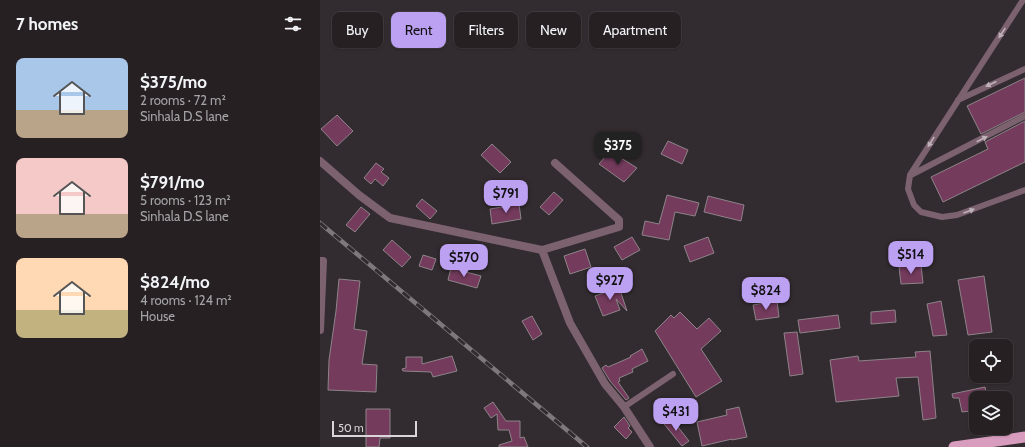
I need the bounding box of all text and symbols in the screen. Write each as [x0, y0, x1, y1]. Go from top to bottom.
chip: Buy [332, 12, 383, 48]
chip: Rent [391, 12, 446, 48]
chip: Filters [454, 12, 518, 48]
chip: New [526, 12, 581, 48]
chip: Apartment [589, 12, 681, 48]
icon: filters [282, 13, 304, 35]
text: 7 homes [16, 14, 78, 34]
one-way arrow [998, 27, 1005, 39]
text: $375/mo [140, 72, 207, 92]
icon: home [48, 74, 96, 122]
one-way arrow [985, 82, 997, 88]
text: 2 rooms · 72 m² [140, 92, 226, 108]
text: Sinhala D.S lane [140, 108, 229, 124]
pin: $375 [594, 132, 642, 166]
one-way arrow [976, 135, 988, 142]
text: $375 [604, 137, 632, 153]
one-way arrow [927, 137, 935, 147]
text: $791/mo [140, 172, 204, 192]
icon: home [48, 174, 96, 222]
pin: $791 [482, 180, 530, 214]
text: $791 [493, 185, 519, 201]
text: 5 rooms · 123 m² [140, 192, 231, 208]
one-way arrow [963, 207, 975, 213]
text: Sinhala D.S lane [140, 208, 229, 224]
pin: $514 [887, 241, 935, 275]
pin: $570 [440, 244, 488, 278]
text: $514 [897, 246, 925, 262]
text: $570 [449, 249, 479, 265]
pin: $927 [586, 267, 634, 301]
text: $824/mo [140, 272, 210, 292]
text: $927 [596, 272, 624, 288]
icon: home [48, 274, 96, 322]
pin: $824 [742, 277, 790, 311]
text: $824 [751, 282, 781, 298]
text: 4 rooms · 124 m² [140, 292, 232, 308]
text: House [140, 308, 175, 324]
map controls [969, 339, 1013, 435]
button: locate [969, 339, 1013, 383]
button: layers [969, 391, 1013, 435]
pin: $431 [652, 398, 700, 432]
text: $431 [662, 403, 690, 419]
scale bar [332, 419, 417, 438]
text: 50 m [338, 421, 364, 435]

